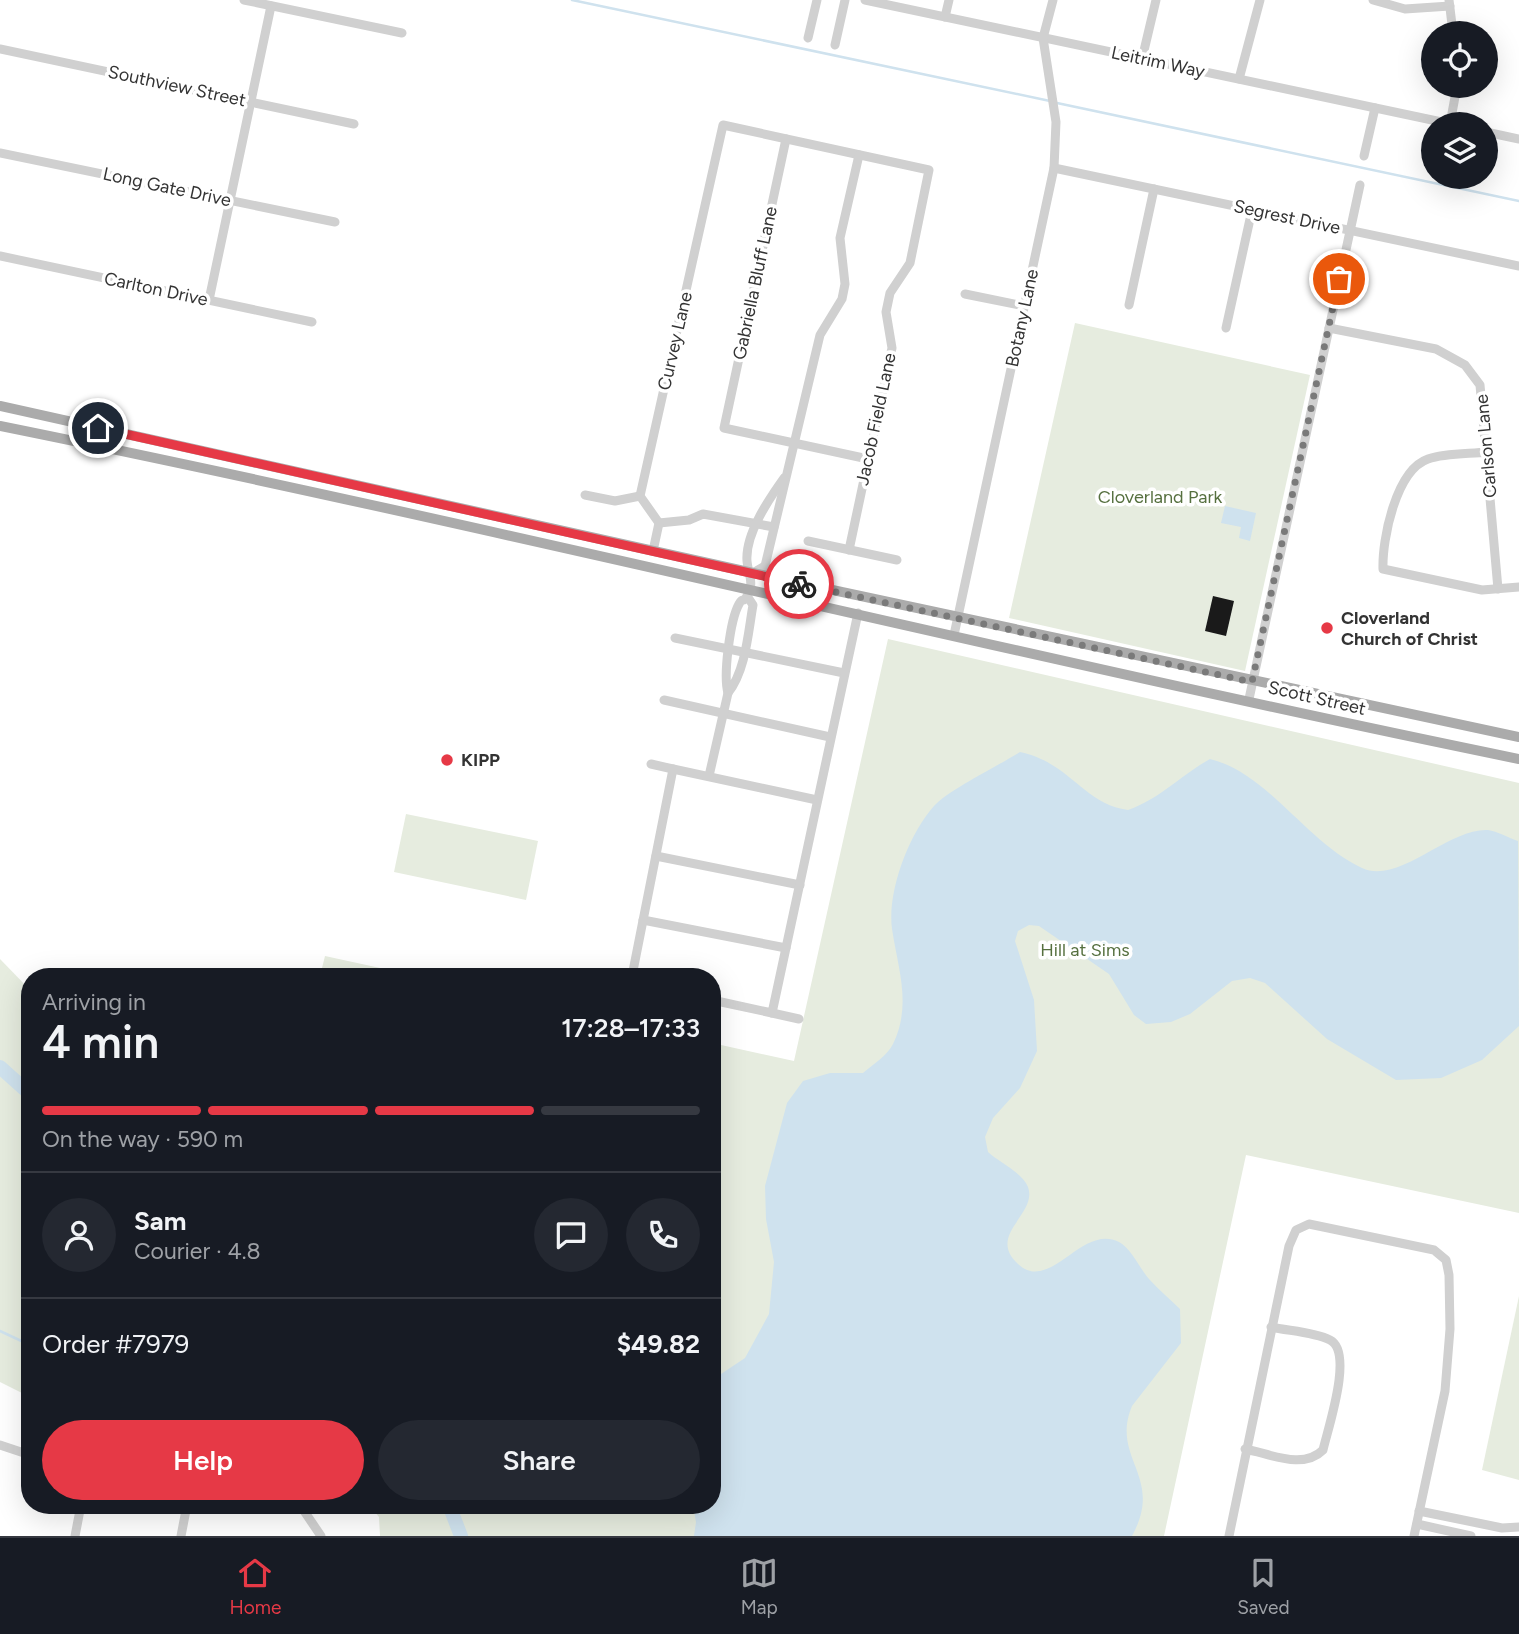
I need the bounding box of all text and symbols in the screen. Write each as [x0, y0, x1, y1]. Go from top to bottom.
map controls [1421, 21, 1498, 189]
button: locate [1421, 21, 1498, 98]
street label: Leitrim Way [1109, 41, 1207, 83]
street label: Southview Street [106, 61, 248, 111]
button: layers [1421, 112, 1498, 189]
street label: Long Gate Drive [101, 163, 233, 211]
street label: Segrest Drive [1232, 195, 1343, 239]
street label: Gabriella Bluff Lane [728, 204, 782, 362]
pin [1309, 249, 1369, 309]
icon: bag [1320, 260, 1358, 298]
street label: Carlton Drive [102, 267, 210, 311]
street label: Botany Lane [1001, 267, 1043, 369]
street label: Curvey Lane [653, 290, 697, 392]
street label: Jacob Field Lane [851, 351, 901, 487]
street label: Carlson Lane [1470, 393, 1501, 499]
pin [68, 398, 128, 458]
icon: home [79, 409, 117, 447]
park label: Cloverland Park [1098, 486, 1223, 508]
courier [764, 549, 834, 619]
icon: bike [780, 565, 818, 603]
place label: Cloverland Church of Christ [1341, 607, 1478, 650]
marker: Cloverland Church of Christ [1319, 620, 1335, 636]
street label: Scott Street [1266, 676, 1368, 720]
place label: KIPP [461, 749, 500, 771]
marker: KIPP [439, 752, 455, 768]
park label: Hill at Sims [1040, 939, 1130, 961]
text: Arriving in [42, 988, 146, 1016]
text: 17:28–17:33 [561, 1012, 700, 1044]
text: 4 min [42, 1014, 159, 1070]
text: On the way · 590 m [42, 1125, 243, 1153]
button: person [42, 1198, 116, 1272]
button: chat [534, 1198, 608, 1272]
button: phone [626, 1198, 700, 1272]
text: Sam [134, 1205, 186, 1237]
text: Courier · 4.8 [134, 1237, 261, 1265]
text: Order #7979 [42, 1328, 189, 1360]
text: $49.82 [617, 1328, 700, 1360]
button: Help [42, 1420, 364, 1500]
button: Share [378, 1420, 700, 1500]
tab: Home [229, 1554, 281, 1619]
tab: Map [740, 1554, 778, 1619]
tab: Saved [1237, 1554, 1290, 1619]

